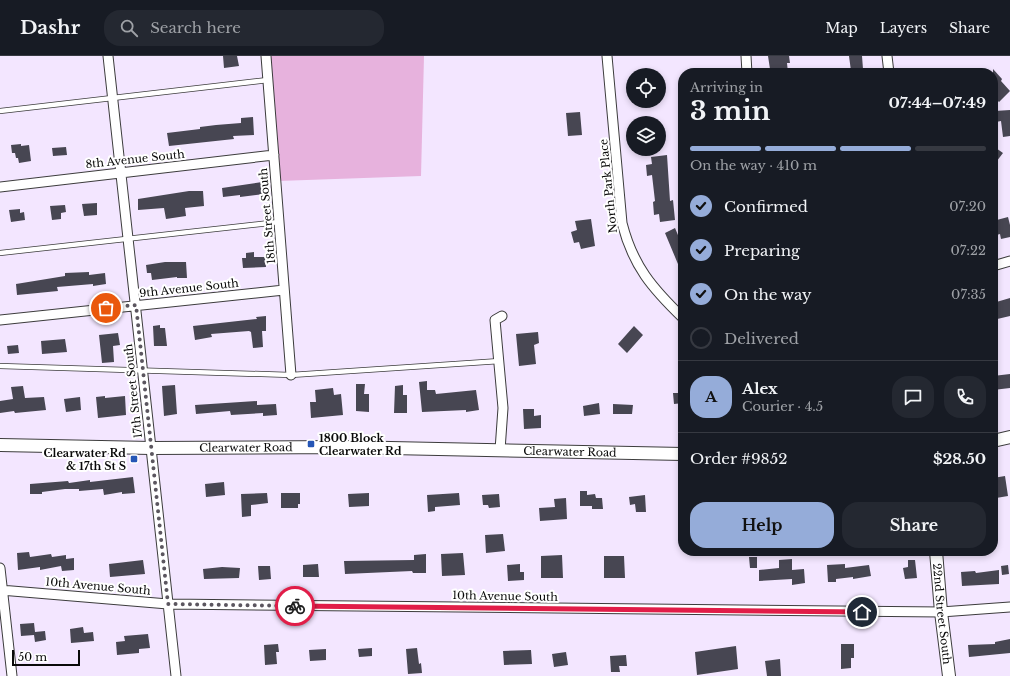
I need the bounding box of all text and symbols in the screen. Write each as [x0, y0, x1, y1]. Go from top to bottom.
search box [104, 10, 384, 46]
text: Dashr [20, 16, 80, 39]
icon: search [118, 17, 140, 39]
text: Search here [150, 18, 241, 37]
text: Map [825, 19, 858, 37]
text: Layers [880, 19, 927, 37]
text: Share [949, 19, 990, 37]
map controls [626, 68, 666, 156]
button: locate [626, 68, 666, 108]
text: Arriving in [690, 79, 763, 96]
text: 07:44–07:49 [888, 93, 986, 112]
text: 3 min [690, 95, 771, 127]
button: layers [626, 116, 666, 156]
street label: North Park Place [596, 138, 620, 234]
street label: 8th Avenue South [85, 147, 186, 171]
text: On the way · 410 m [690, 157, 817, 174]
street label: 18th Street South [256, 167, 278, 264]
icon: check [690, 195, 712, 217]
text: Confirmed [724, 197, 808, 216]
text: 07:20 [949, 198, 986, 215]
icon: check [690, 239, 712, 261]
text: Preparing [724, 241, 800, 260]
text: 07:22 [950, 242, 986, 259]
street label: 9th Avenue South [139, 276, 240, 300]
icon: check [690, 283, 712, 305]
text: On the way [724, 285, 812, 304]
text: 07:35 [951, 286, 986, 303]
pin [89, 291, 123, 325]
icon: bag [95, 297, 117, 319]
text: Delivered [724, 329, 799, 348]
street label: 17th Street South [121, 343, 145, 439]
button: chat [892, 376, 934, 418]
button: phone [944, 376, 986, 418]
text: Alex [742, 379, 778, 398]
text: A [705, 387, 717, 406]
text: Courier · 4.5 [742, 398, 823, 415]
place label: 1800 Block Clearwater Rd [319, 431, 402, 458]
marker: 1800 Block Clearwater Rd [306, 439, 316, 449]
street label: Clearwater Road [199, 440, 293, 455]
street label: Clearwater Road [523, 444, 617, 460]
place label: Clearwater Rd & 17th St S [43, 446, 126, 473]
text: Order #9852 [690, 449, 787, 468]
text: $28.50 [933, 449, 986, 468]
marker: Clearwater Rd & 17th St S [129, 454, 139, 464]
button: Help [690, 502, 834, 548]
button: Share [842, 502, 986, 548]
street label: 22nd Street South [930, 563, 955, 665]
street label: 10th Avenue South [45, 574, 152, 598]
courier [275, 586, 315, 626]
street label: 10th Avenue South [452, 588, 558, 604]
icon: bike [284, 595, 306, 617]
pin [845, 595, 879, 629]
icon: home [851, 601, 873, 623]
scale bar [12, 648, 80, 667]
text: 50 m [18, 650, 47, 664]

